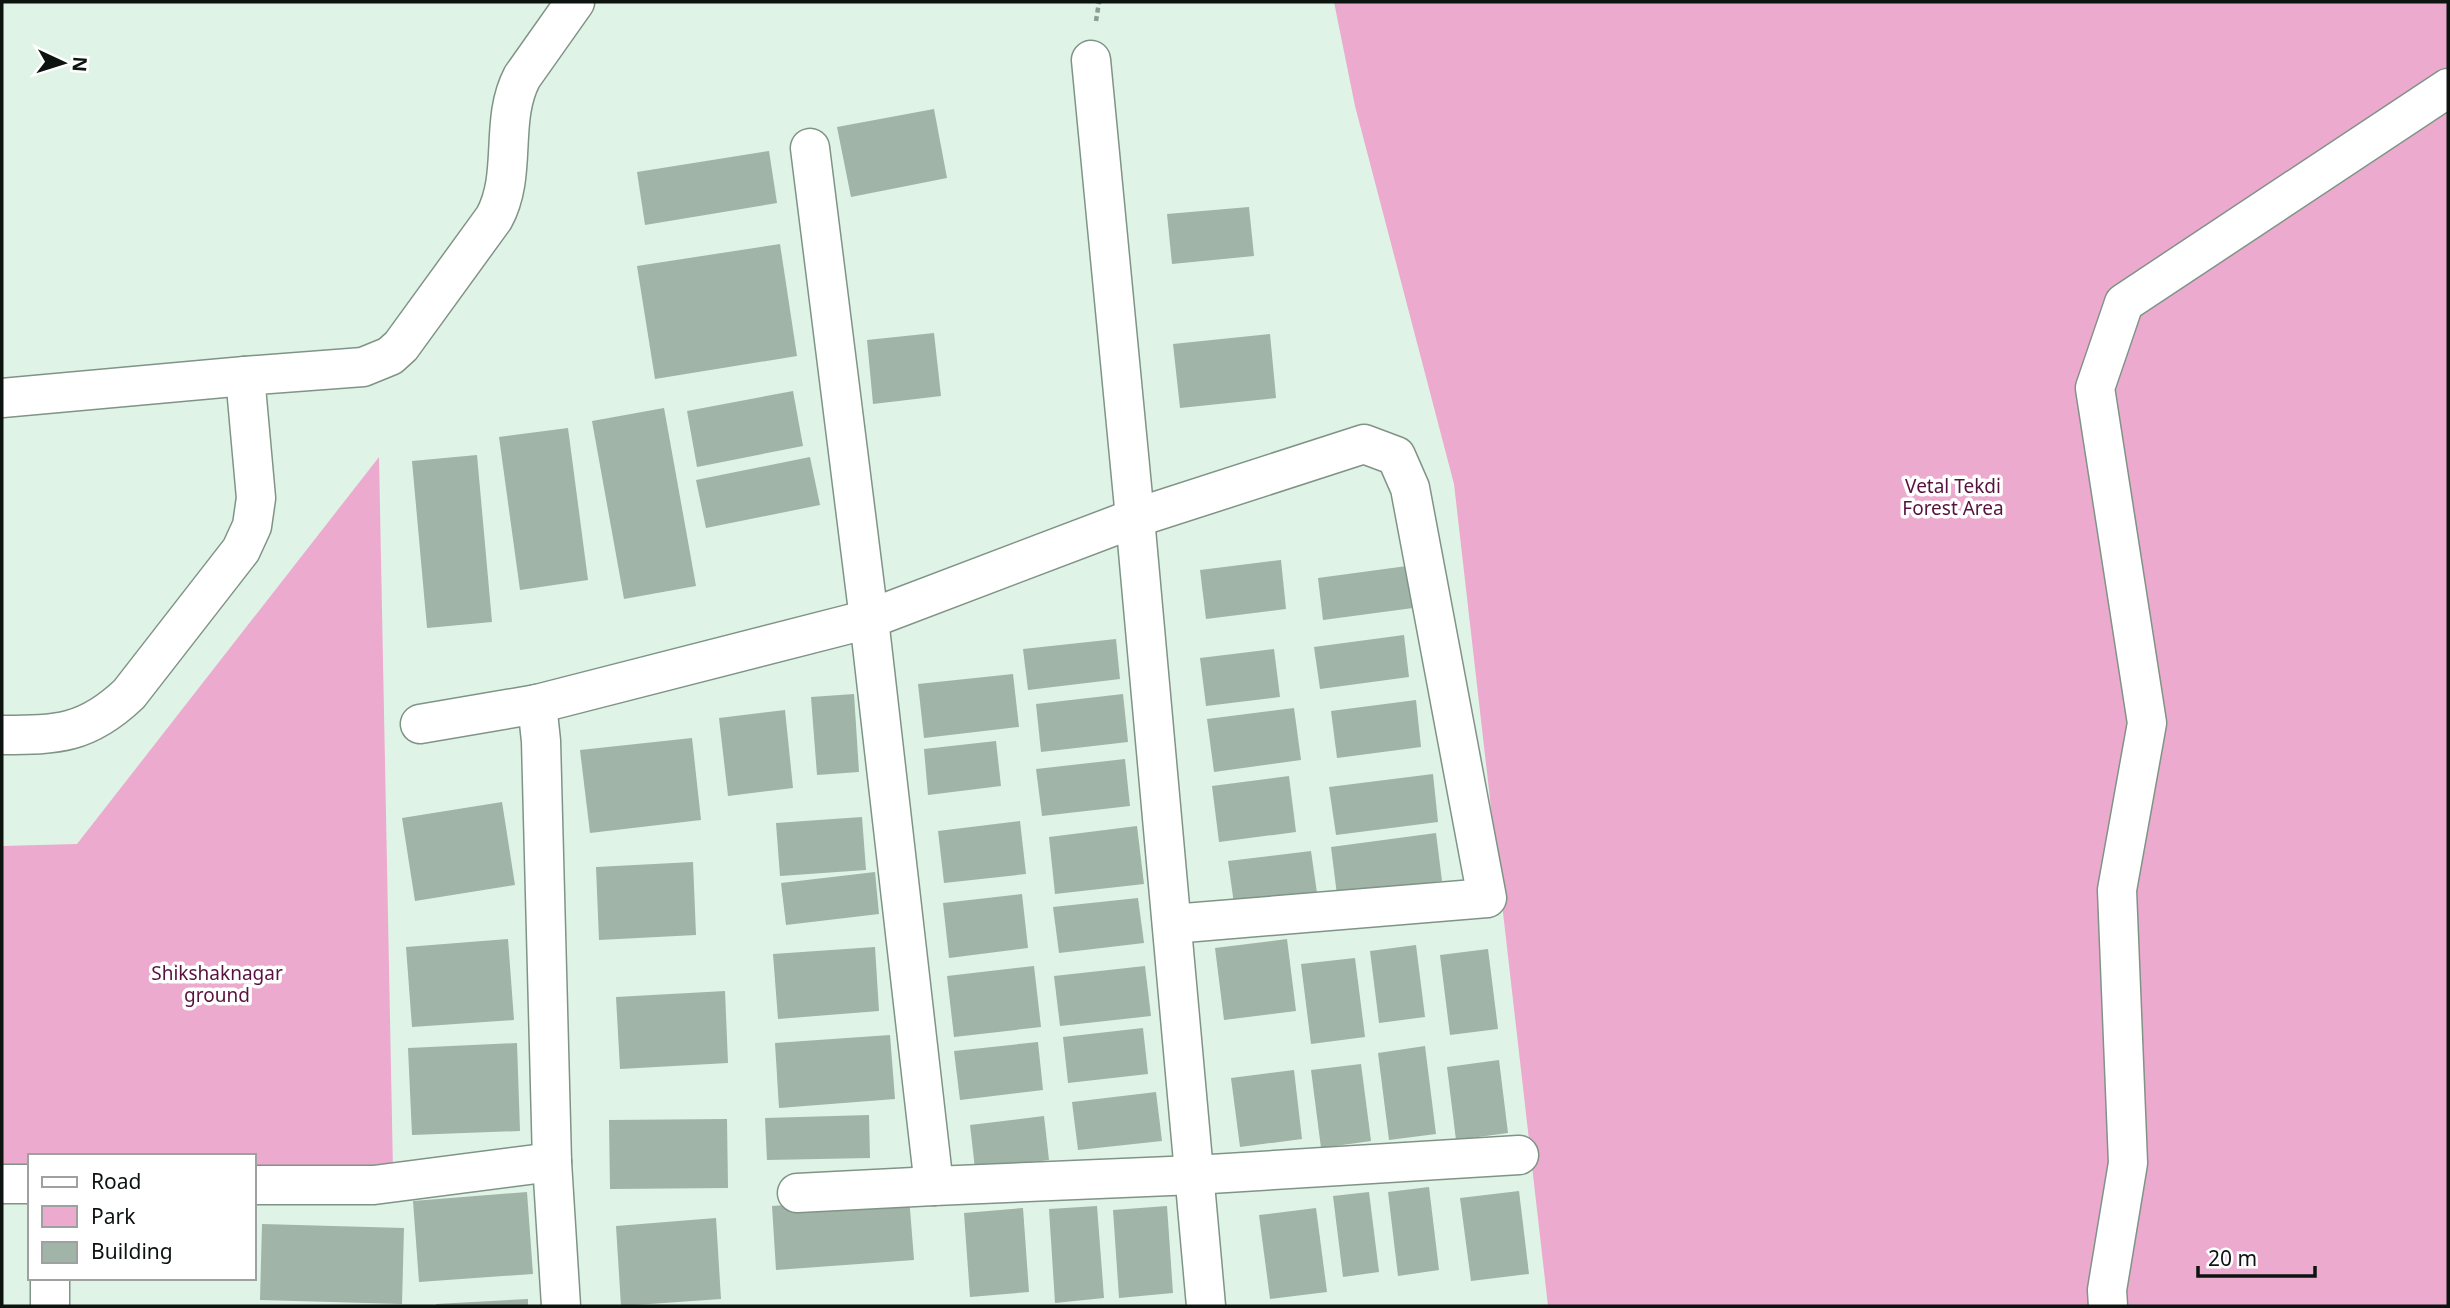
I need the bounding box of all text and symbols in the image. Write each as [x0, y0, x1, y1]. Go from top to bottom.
north arrow [28, 28, 98, 98]
text: N [66, 56, 93, 73]
park label: Vetal Tekdi Forest Area [1902, 473, 2004, 521]
park label: Shikshaknagar ground [151, 960, 283, 1008]
legend [28, 1154, 256, 1280]
text: Road [91, 1167, 141, 1195]
text: Park [91, 1202, 136, 1230]
scale bar [2198, 1234, 2315, 1278]
text: Building [91, 1237, 173, 1265]
text: 20 m [2208, 1244, 2257, 1272]

